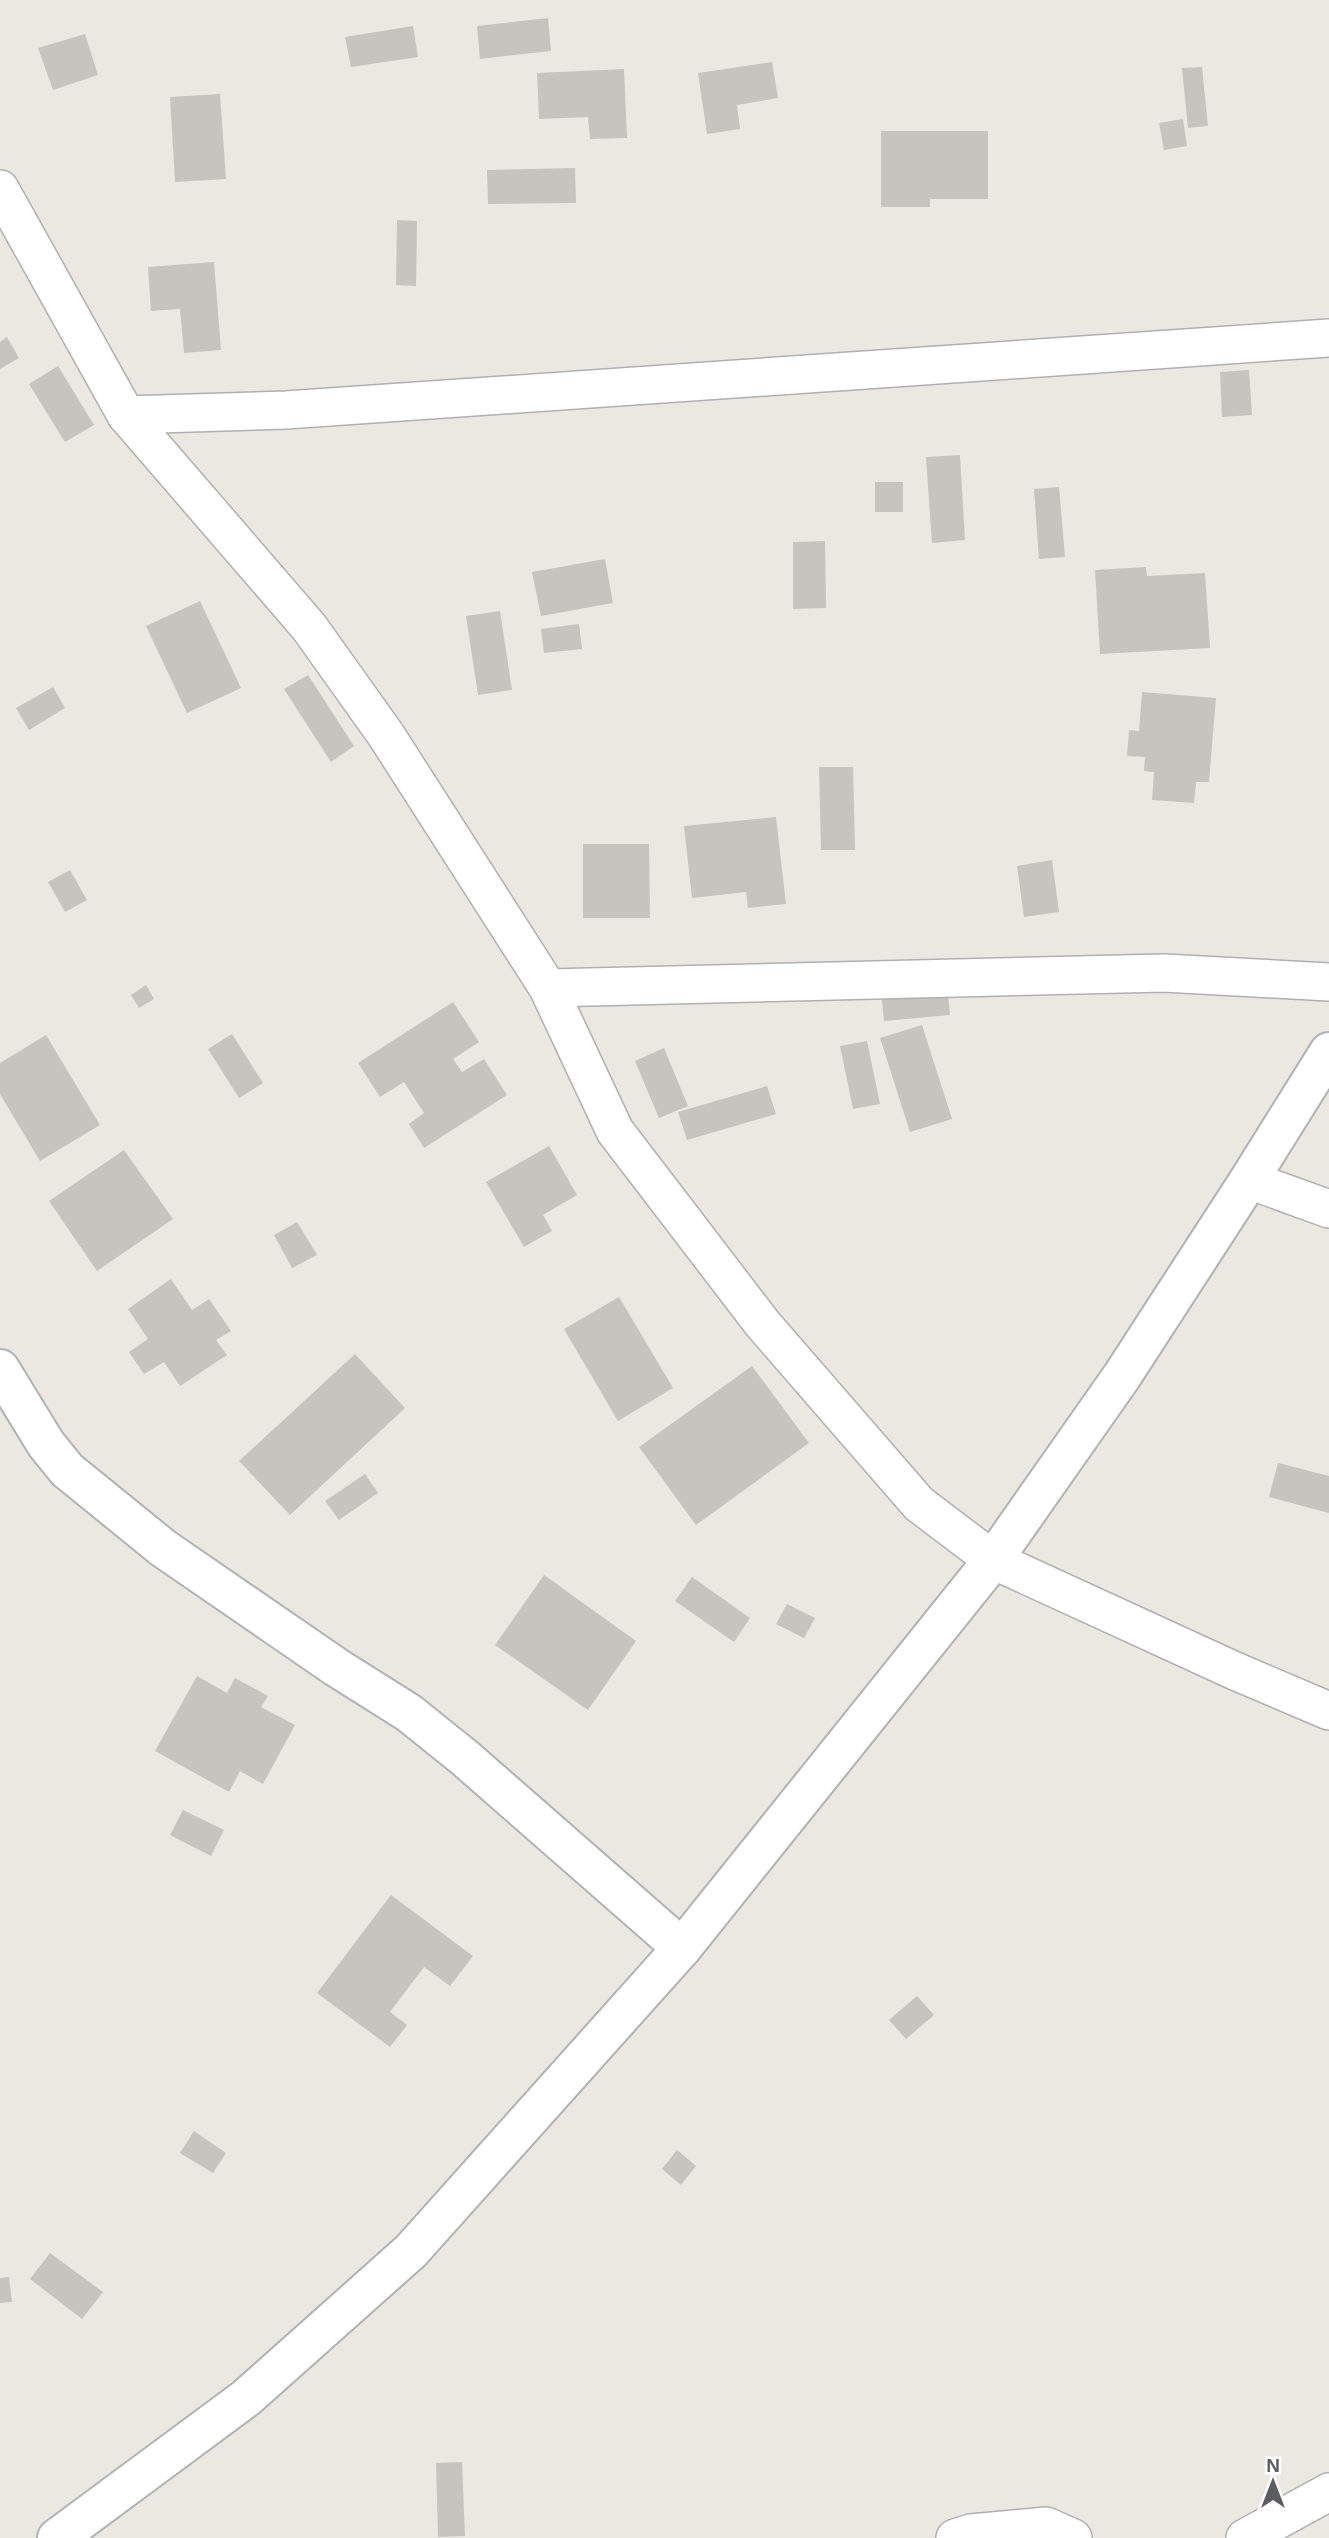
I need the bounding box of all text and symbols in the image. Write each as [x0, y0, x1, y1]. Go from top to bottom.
north arrow [1238, 2447, 1308, 2517]
text: N [1266, 2455, 1280, 2476]

